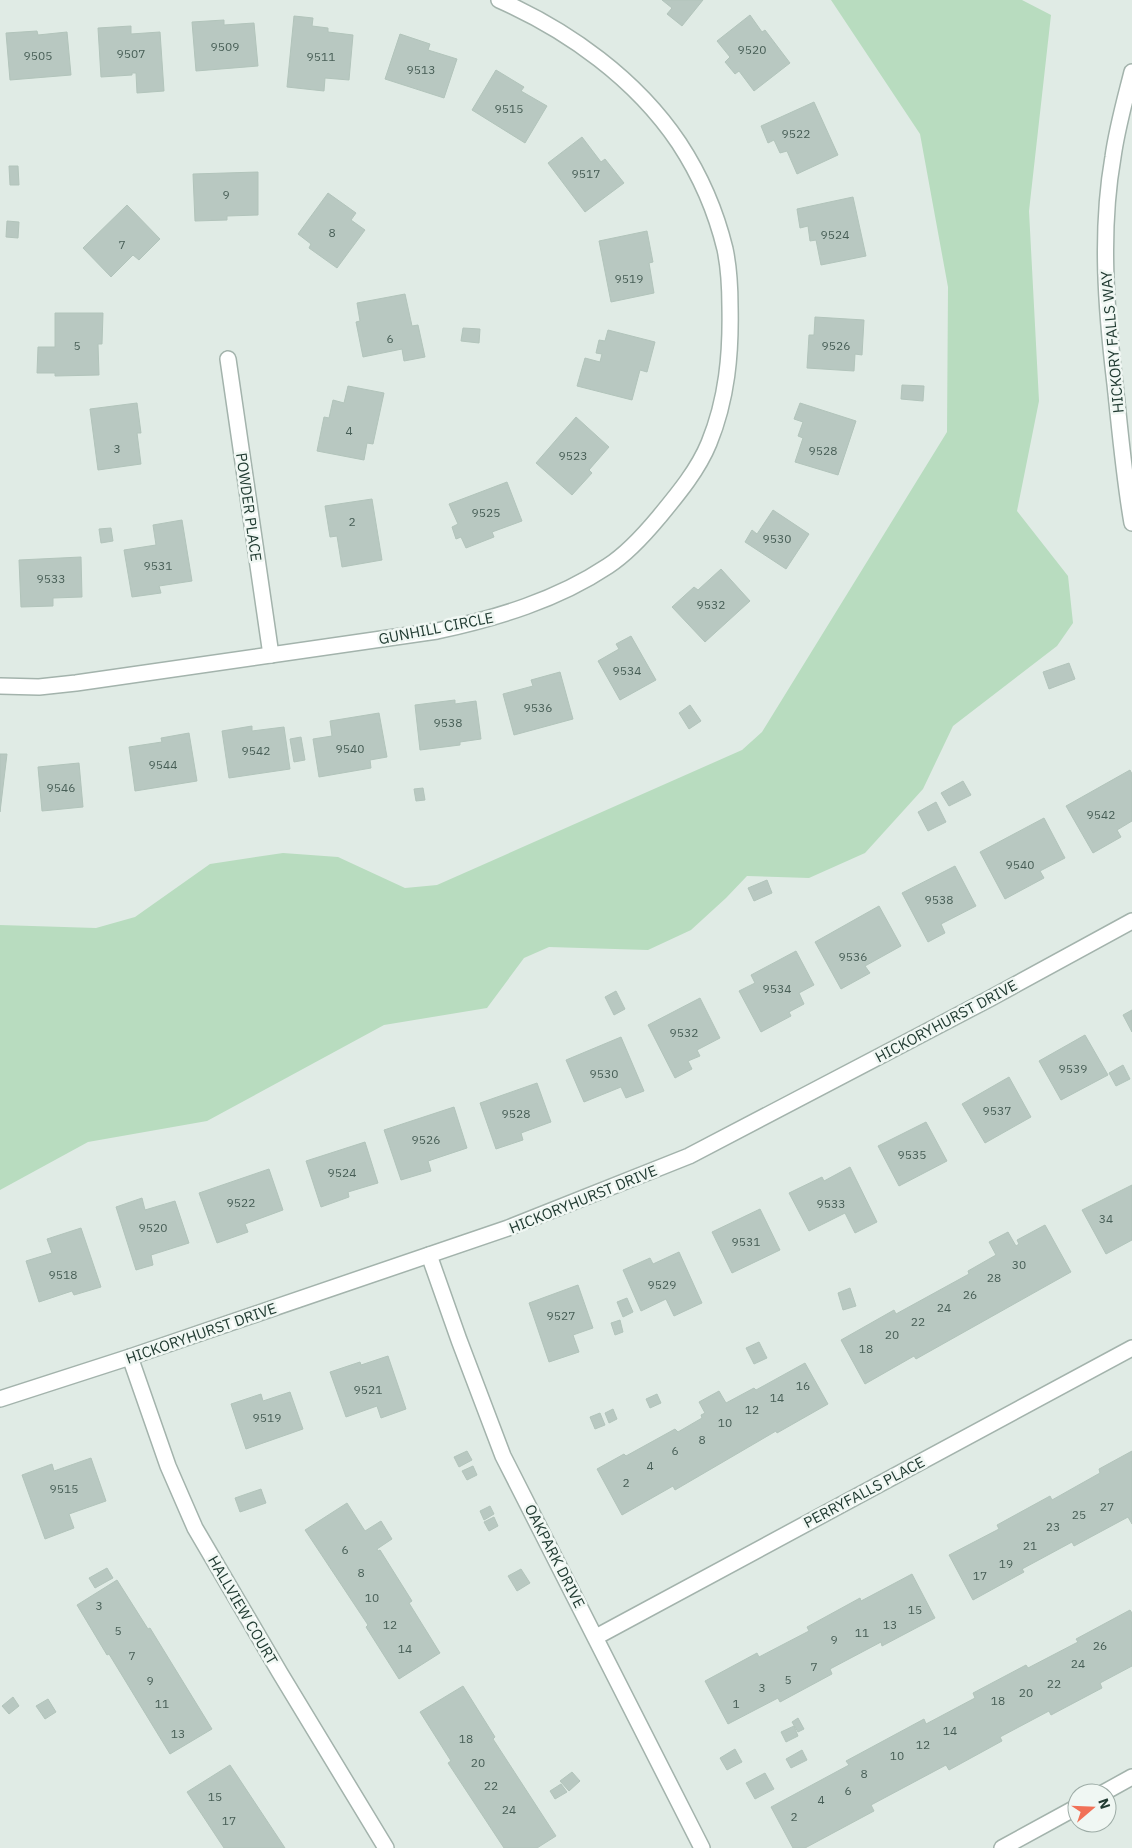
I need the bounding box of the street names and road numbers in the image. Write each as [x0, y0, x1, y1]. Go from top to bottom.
street label: HICKORY FALLS WAY [1096, 270, 1128, 414]
street label: POWDER PLACE [232, 452, 266, 562]
street label: GUNHILL CIRCLE [377, 608, 495, 648]
street label: HICKORYHURST DRIVE [872, 975, 1020, 1067]
street label: HICKORYHURST DRIVE [506, 1161, 660, 1237]
street label: HICKORYHURST DRIVE [123, 1298, 279, 1368]
street label: PERRYFALLS PLACE [800, 1452, 928, 1532]
street label: OAKPARK DRIVE [521, 1501, 589, 1611]
street label: HALLVIEW COURT [204, 1552, 282, 1668]

